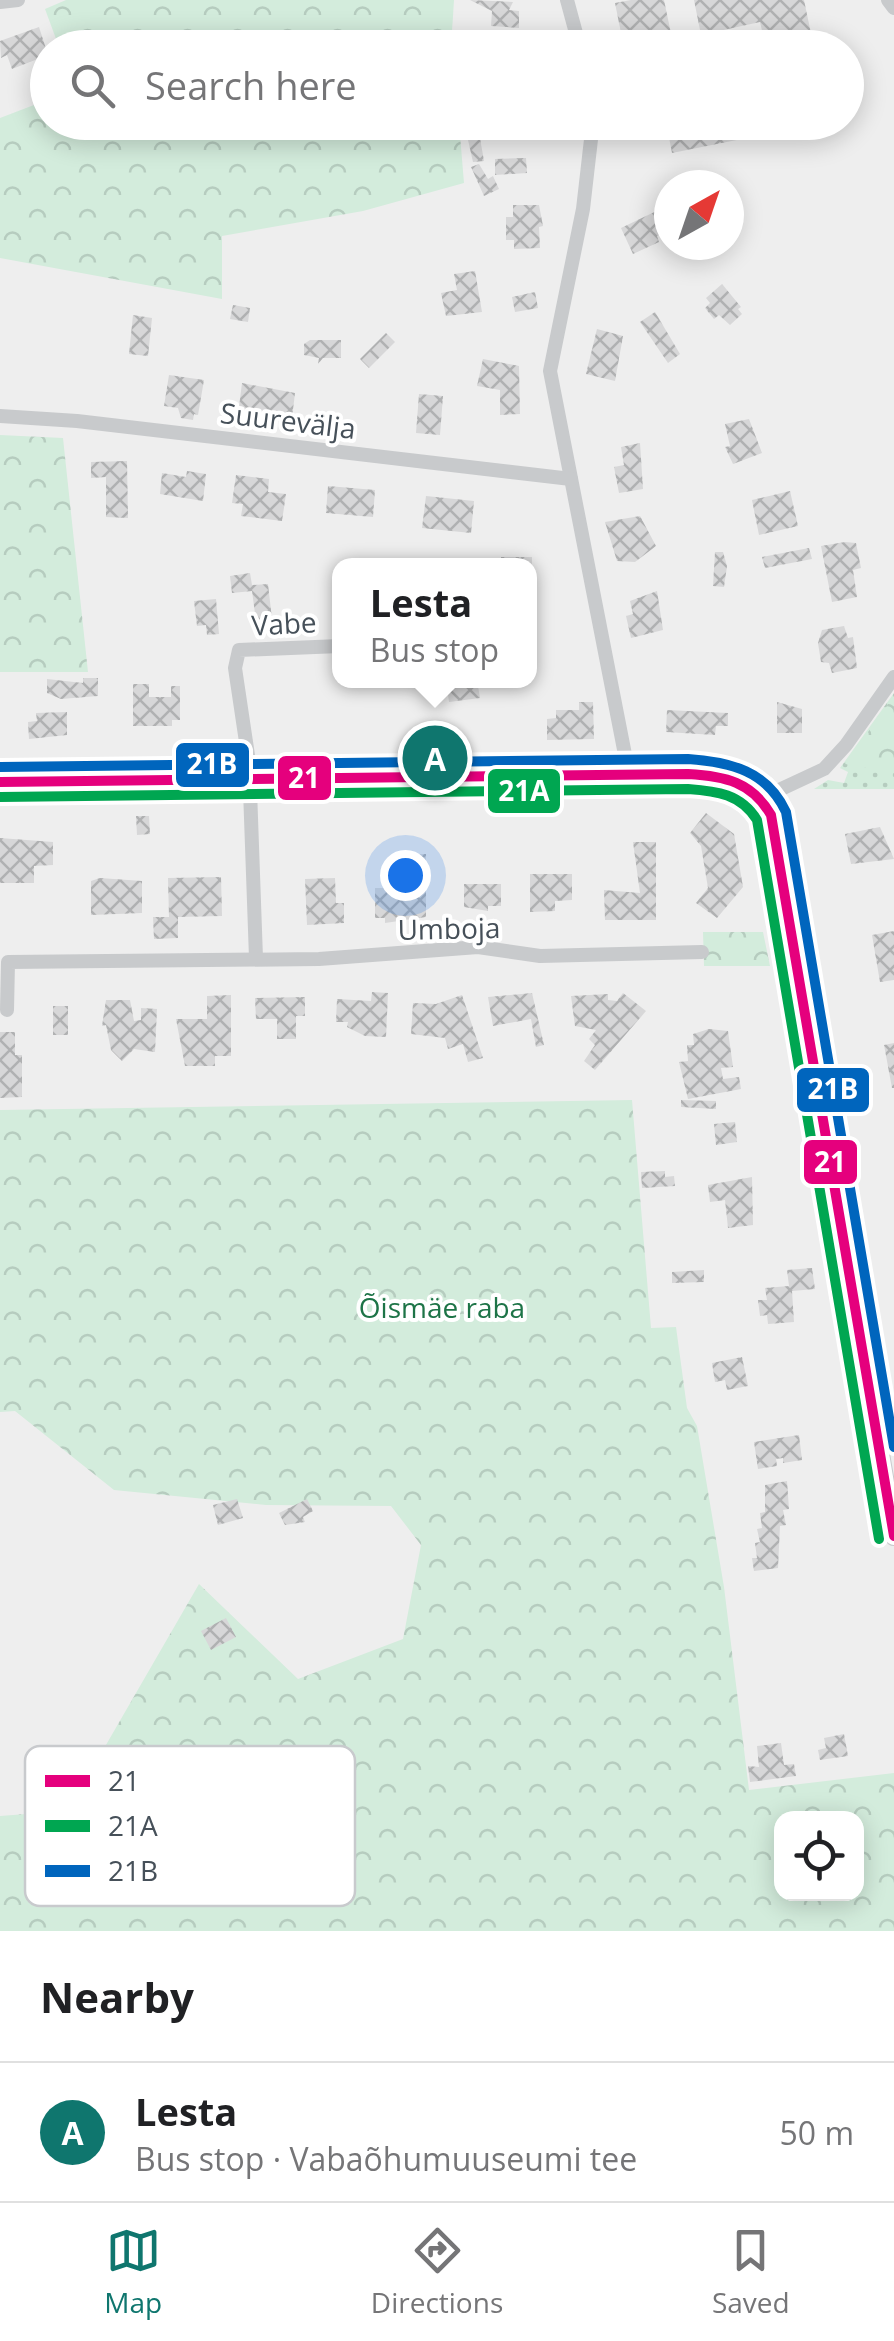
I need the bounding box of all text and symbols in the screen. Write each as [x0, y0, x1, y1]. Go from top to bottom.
search box [30, 30, 864, 140]
icon: search [65, 58, 120, 113]
text: Search here [145, 59, 357, 111]
north arrow [654, 170, 744, 260]
street label: Suurevälja [218, 393, 358, 447]
popup [332, 558, 537, 688]
text: Lesta [370, 576, 472, 628]
street label: Vabe [250, 602, 317, 644]
text: Bus stop [370, 628, 499, 671]
pin: A [402, 720, 468, 796]
line badge: 21B [174, 741, 251, 789]
text: 21B [187, 744, 237, 782]
line badge: 21 [276, 754, 333, 802]
text: 21 [288, 758, 320, 796]
line badge: 21A [486, 767, 562, 815]
text: 21A [498, 771, 550, 809]
your location [380, 850, 431, 901]
street label: Umboja [397, 908, 501, 948]
line badge: 21B [795, 1066, 871, 1114]
text: 21B [808, 1069, 858, 1107]
line badge: 21 [802, 1138, 859, 1186]
text: 21 [814, 1142, 846, 1180]
park label: Õismäe raba [359, 1288, 525, 1326]
legend [25, 1746, 355, 1906]
text: 21 [108, 1761, 140, 1799]
text: 21A [108, 1806, 158, 1844]
map controls [774, 1811, 864, 1901]
button: locate [774, 1811, 864, 1901]
text: 21B [108, 1851, 158, 1889]
text: Nearby [40, 1968, 194, 2025]
text: Lesta [135, 2085, 237, 2137]
text: A [61, 2111, 84, 2154]
text: 50 m [779, 2111, 854, 2154]
text: Bus stop · Vabaõhumuuseumi tee [135, 2137, 637, 2180]
tab: Map [104, 2223, 162, 2321]
tab: Directions [371, 2223, 503, 2321]
tab: Saved [712, 2223, 790, 2321]

